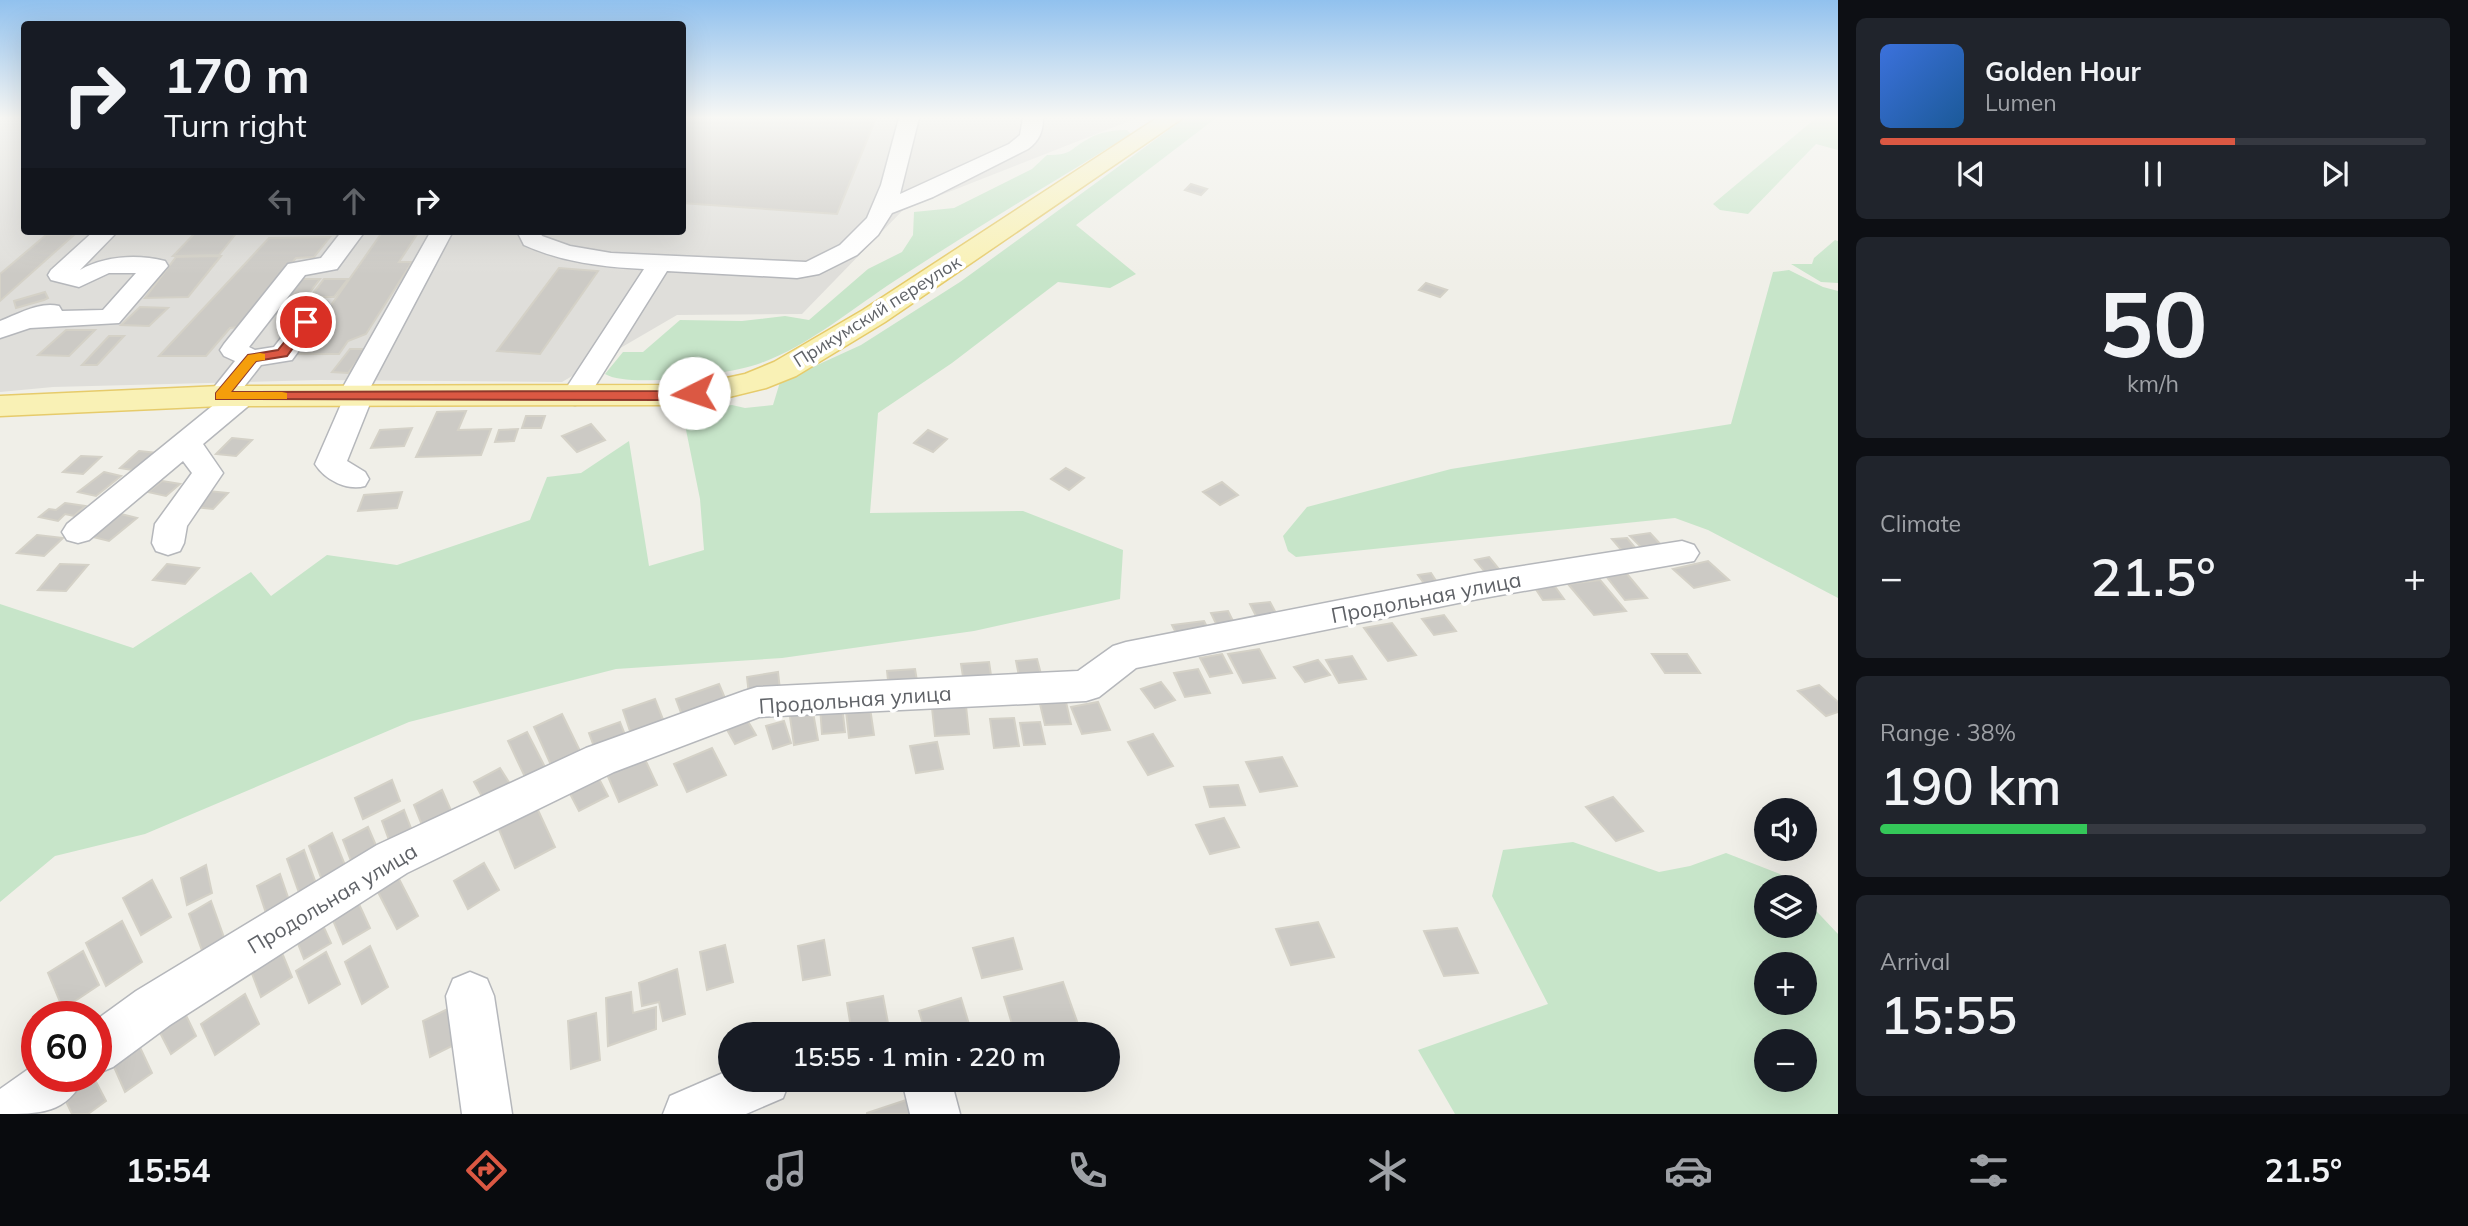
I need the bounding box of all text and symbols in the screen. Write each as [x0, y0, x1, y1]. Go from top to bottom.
text: 170 m [164, 44, 310, 105]
icon: right [49, 49, 140, 140]
text: Golden Hour [1985, 55, 2141, 88]
text: Lumen [1985, 88, 2057, 117]
text: Turn right [164, 105, 307, 145]
icon: previous [1952, 155, 1990, 193]
icon: pause [2134, 155, 2172, 193]
icon: next [2316, 155, 2354, 193]
icon: left [262, 182, 300, 220]
icon: ahead [335, 182, 373, 220]
icon: right [408, 182, 446, 220]
street label: Прикумский переулок [789, 250, 965, 372]
text: 50 [2098, 266, 2208, 380]
pin [276, 292, 336, 352]
icon: arrive [287, 303, 325, 341]
position arrow [657, 356, 731, 430]
text: km/h [2127, 369, 2179, 398]
text: Climate [1880, 509, 1961, 538]
text: 21.5° [2090, 544, 2216, 609]
text: − [1880, 553, 1903, 601]
text: + [2403, 553, 2426, 601]
street label: Продольная улица [1329, 566, 1523, 628]
street label: Продольная улица [758, 679, 952, 719]
text: Range · 38% [1880, 718, 2016, 747]
text: 190 km [1880, 753, 2061, 818]
map controls [1754, 798, 1817, 1092]
button: sound [1754, 798, 1817, 861]
street label: Продольная улица [242, 837, 422, 959]
button: layers [1754, 875, 1817, 938]
text: Arrival [1880, 947, 1950, 976]
button: + [1754, 952, 1817, 1015]
text: 15:55 [1880, 982, 2017, 1047]
speed limit sign: 60 [21, 1001, 112, 1092]
button: − [1754, 1029, 1817, 1092]
text: 15:55 · 1 min · 220 m [792, 1040, 1046, 1073]
icon: directions [462, 1146, 511, 1195]
icon: music [762, 1146, 811, 1195]
icon: phone [1063, 1146, 1112, 1195]
icon: climate [1363, 1146, 1412, 1195]
icon: car [1664, 1146, 1713, 1195]
icon: filters [1964, 1146, 2013, 1195]
text: 15:54 [126, 1150, 210, 1190]
text: 21.5° [2265, 1150, 2342, 1190]

